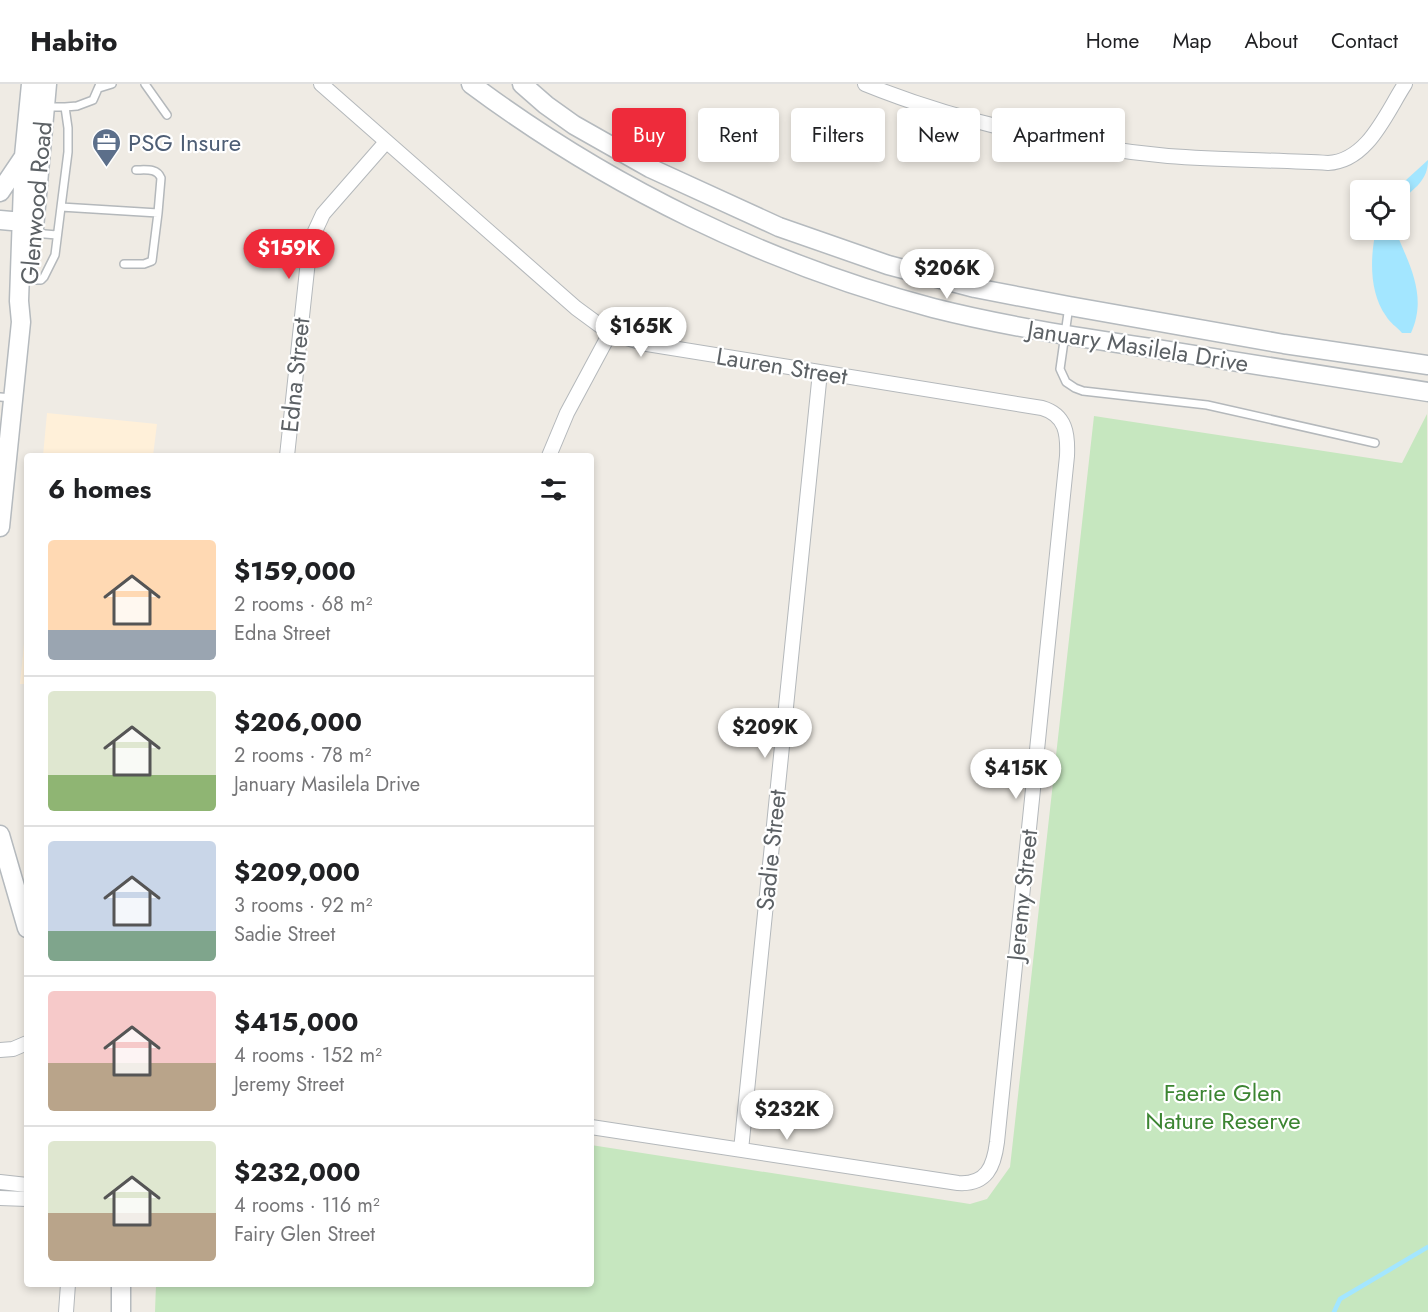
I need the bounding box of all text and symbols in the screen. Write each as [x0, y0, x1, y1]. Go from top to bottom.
text: Habito [30, 21, 118, 62]
text: Home [1086, 26, 1139, 56]
text: Map [1172, 26, 1212, 56]
text: About [1245, 26, 1298, 56]
text: Contact [1331, 26, 1398, 56]
chip: Buy [612, 108, 686, 162]
chip: Rent [698, 108, 779, 162]
chip: Filters [791, 108, 885, 162]
chip: New [897, 108, 980, 162]
chip: Apartment [992, 108, 1125, 162]
street label: Glenwood Road [11, 120, 61, 286]
place label: PSG Insure [128, 125, 241, 160]
office icon: PSG Insure [91, 126, 123, 168]
map controls [1350, 180, 1410, 240]
button: locate [1350, 180, 1410, 240]
pin: $159K [247, 229, 331, 280]
text: $159K [258, 234, 320, 263]
pin: $206K [905, 249, 989, 300]
text: $206K [914, 254, 980, 283]
pin: $165K [599, 307, 683, 358]
street label: January Masilela Drive [1022, 311, 1251, 381]
text: $165K [610, 312, 672, 341]
street label: Edna Street [272, 316, 318, 434]
street label: Lauren Street [714, 338, 850, 394]
text: 6 homes [48, 470, 151, 508]
icon: filters [537, 473, 570, 506]
text: $159,000 [234, 552, 356, 590]
icon: home [96, 564, 168, 636]
text: 2 rooms · 68 m² [234, 590, 372, 619]
text: Edna Street [234, 619, 330, 648]
text: $206,000 [234, 703, 362, 741]
pin: $209K [723, 708, 807, 759]
text: $209K [732, 713, 798, 742]
icon: home [96, 715, 168, 787]
text: 2 rooms · 78 m² [234, 741, 371, 770]
pin: $415K [974, 749, 1058, 800]
text: $415K [984, 754, 1048, 783]
text: January Masilela Drive [234, 770, 420, 799]
street label: Sadie Street [747, 788, 795, 912]
street label: Jeremy Street [997, 827, 1046, 965]
text: $209,000 [234, 853, 360, 891]
icon: home [96, 865, 168, 937]
text: 3 rooms · 92 m² [234, 891, 372, 920]
text: Sadie Street [234, 920, 335, 949]
text: $415,000 [234, 1003, 358, 1041]
icon: home [96, 1015, 168, 1087]
text: 4 rooms · 152 m² [234, 1041, 382, 1070]
text: Jeremy Street [234, 1070, 344, 1099]
park label: Faerie Glen Nature Reserve [1145, 1075, 1301, 1138]
pin: $232K [745, 1090, 829, 1141]
text: $232K [754, 1095, 820, 1124]
text: $232,000 [234, 1153, 361, 1191]
icon: home [96, 1165, 168, 1237]
text: 4 rooms · 116 m² [234, 1191, 380, 1220]
text: Fairy Glen Street [234, 1220, 375, 1249]

